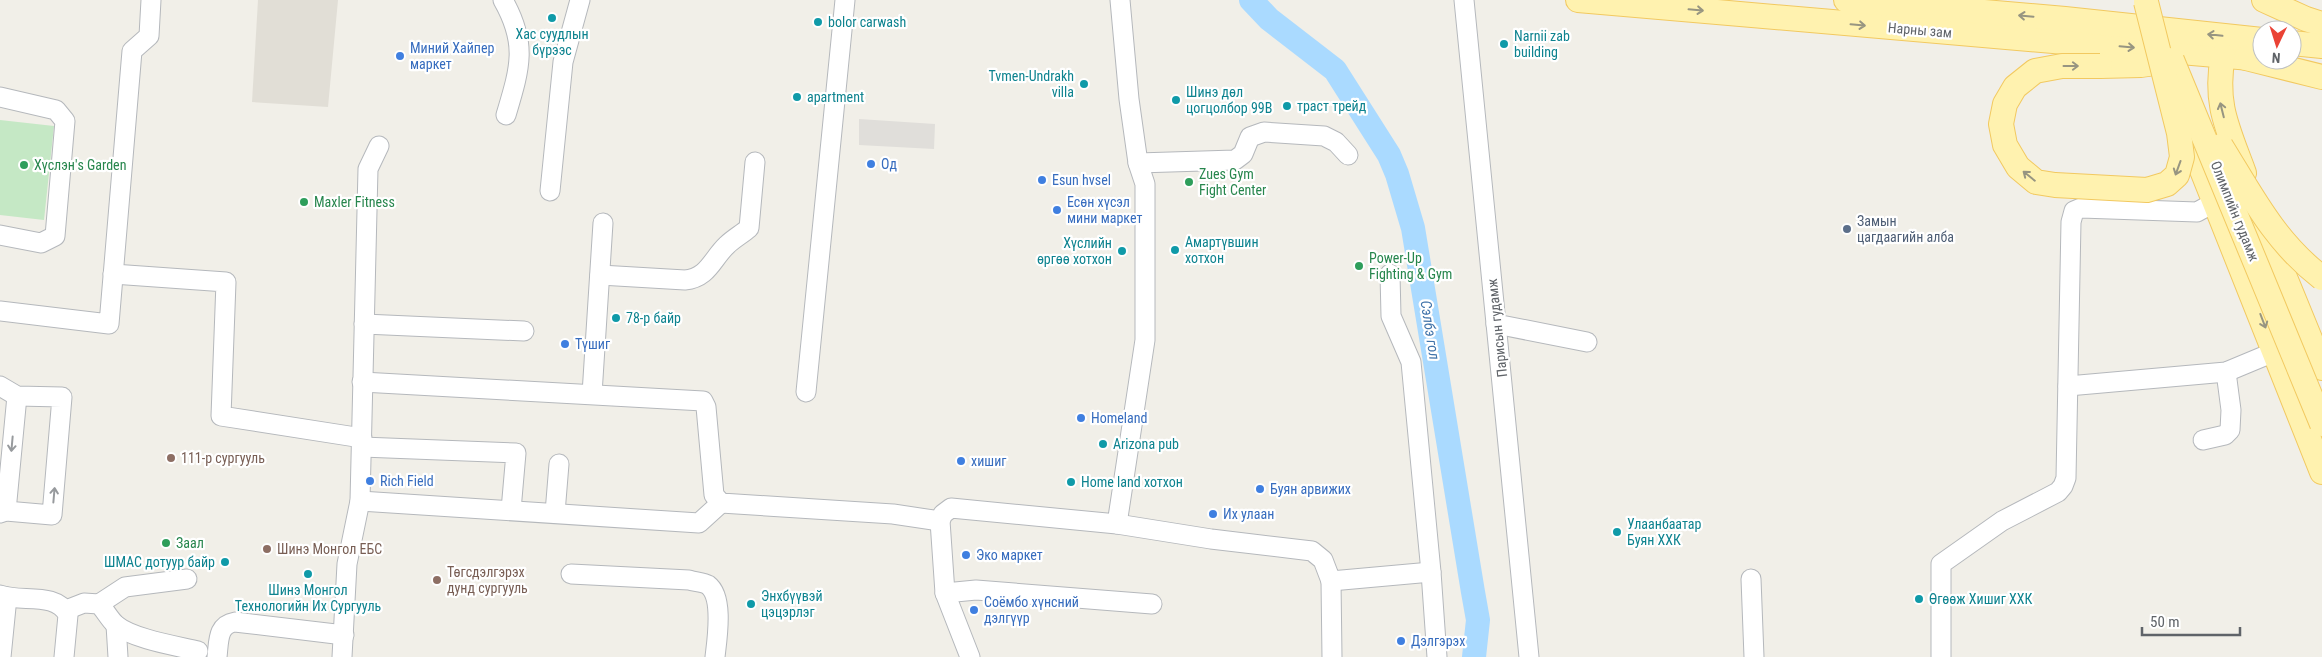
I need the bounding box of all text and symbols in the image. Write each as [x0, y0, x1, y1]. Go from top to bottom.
one-way arrow [1688, 5, 1704, 15]
one-way arrow [2018, 11, 2034, 21]
marker: Хас суудлын бүрээс [546, 12, 558, 24]
place label: bolor carwash [828, 14, 906, 30]
marker: bolor carwash [812, 16, 824, 28]
street label: Нарны зам [1887, 19, 1953, 41]
one-way arrow [1850, 20, 1866, 30]
north arrow [2252, 20, 2302, 70]
place label: Хас суудлын бүрээс [515, 26, 589, 58]
place label: Narnii zab building [1514, 28, 1570, 60]
one-way arrow [2207, 30, 2223, 40]
marker: Narnii zab building [1498, 38, 1510, 50]
place label: Миний Хайпер маркет [410, 40, 495, 72]
one-way arrow [2119, 42, 2135, 51]
marker: Миний Хайпер маркет [394, 50, 406, 62]
text: N [2271, 50, 2281, 66]
one-way arrow [2062, 61, 2078, 71]
place label: Tvmen-Undrakh villa [989, 68, 1074, 100]
marker: Tvmen-Undrakh villa [1078, 78, 1090, 90]
place label: Шинэ дөл цогцолбор 99В [1186, 84, 1272, 116]
place label: apartment [807, 89, 864, 105]
marker: apartment [791, 91, 803, 103]
marker: Шинэ дөл цогцолбор 99В [1170, 94, 1182, 106]
place label: траст трейд [1297, 98, 1367, 114]
marker: траст трейд [1281, 100, 1293, 112]
one-way arrow [2217, 103, 2227, 119]
place label: Од [881, 156, 897, 172]
place label: Хүслэн's Garden [34, 157, 126, 173]
marker: Од [865, 158, 877, 170]
marker: Хүслэн's Garden [18, 159, 30, 171]
street label: Олимпийн гудамж [2208, 159, 2262, 263]
one-way arrow [2173, 160, 2183, 176]
place label: Zues Gym Fight Center [1199, 166, 1266, 198]
one-way arrow [2022, 170, 2035, 181]
place label: Esun hvsel [1052, 172, 1111, 188]
marker: Esun hvsel [1036, 174, 1048, 186]
marker: Zues Gym Fight Center [1183, 176, 1195, 188]
place label: Maxler Fitness [314, 194, 395, 210]
place label: Есөн хүсэл мини маркет [1067, 194, 1142, 226]
marker: Maxler Fitness [298, 196, 310, 208]
marker: Есөн хүсэл мини маркет [1051, 204, 1063, 216]
place label: Замын цагдаагийн алба [1857, 213, 1954, 245]
marker: Замын цагдаагийн алба [1841, 223, 1853, 235]
place label: Амартүвшин хотхон [1185, 234, 1259, 266]
place label: Хүслийн өргөө хотхон [1037, 235, 1112, 267]
marker: Амартүвшин хотхон [1169, 244, 1181, 256]
marker: Хүслийн өргөө хотхон [1116, 245, 1128, 257]
place label: Power-Up Fighting & Gym [1369, 250, 1452, 282]
marker: Power-Up Fighting & Gym [1353, 260, 1365, 272]
street label: Парисын гудамж [1484, 278, 1510, 378]
water label: Сэлбэ гол [1416, 299, 1444, 361]
place label: 78-р байр [626, 310, 681, 326]
marker: 78-р байр [610, 312, 622, 324]
one-way arrow [2259, 313, 2268, 328]
place label: Түшиг [575, 336, 610, 352]
marker: Түшиг [559, 338, 571, 350]
place label: Homeland [1091, 410, 1147, 426]
marker: Homeland [1075, 412, 1087, 424]
one-way arrow [7, 436, 17, 452]
place label: Arizona pub [1113, 436, 1179, 452]
marker: Arizona pub [1097, 438, 1109, 450]
place label: 111-р сургууль [181, 450, 265, 466]
marker: 111-р сургууль [165, 452, 177, 464]
place label: хишиг [971, 453, 1006, 469]
marker: хишиг [955, 455, 967, 467]
place label: Rich Field [380, 473, 434, 489]
place label: Home land хотхон [1081, 474, 1183, 490]
marker: Rich Field [364, 475, 376, 487]
marker: Home land хотхон [1065, 476, 1077, 488]
place label: Буян арвижих [1270, 481, 1351, 497]
marker: Буян арвижих [1254, 483, 1266, 495]
one-way arrow [49, 488, 59, 504]
place label: Их улаан [1223, 506, 1274, 522]
marker: Их улаан [1207, 508, 1219, 520]
place label: Улаанбаатар Буян ХХК [1627, 516, 1702, 548]
marker: Улаанбаатар Буян ХХК [1611, 526, 1623, 538]
place label: Заал [176, 535, 204, 551]
marker: Заал [160, 537, 172, 549]
place label: Шинэ Монгол ЕБС [277, 541, 382, 557]
marker: Шинэ Монгол ЕБС [261, 543, 273, 555]
place label: Эко маркет [976, 547, 1043, 563]
marker: Эко маркет [960, 549, 972, 561]
place label: ШМАС дотуур байр [104, 554, 215, 570]
marker: ШМАС дотуур байр [219, 556, 231, 568]
place label: Төгсдэлгэрэх дунд сургууль [447, 564, 528, 596]
marker: Шинэ Монгол Технологийн Их Сургууль [302, 568, 314, 580]
marker: Төгсдэлгэрэх дунд сургууль [431, 574, 443, 586]
place label: Шинэ Монгол Технологийн Их Сургууль [235, 582, 382, 614]
place label: Энхбүүвэй цэцэрлэг [761, 588, 823, 620]
place label: Өгөөж Хишиг ХХК [1929, 591, 2032, 607]
marker: Өгөөж Хишиг ХХК [1913, 593, 1925, 605]
place label: Соёмбо хүнсний дэлгүүр [984, 594, 1079, 626]
marker: Энхбүүвэй цэцэрлэг [745, 598, 757, 610]
marker: Соёмбо хүнсний дэлгүүр [968, 604, 980, 616]
scale bar [2142, 604, 2240, 636]
text: 50 m [2150, 613, 2180, 631]
place label: Дэлгэрэх [1411, 633, 1465, 649]
marker: Дэлгэрэх [1395, 635, 1407, 647]

